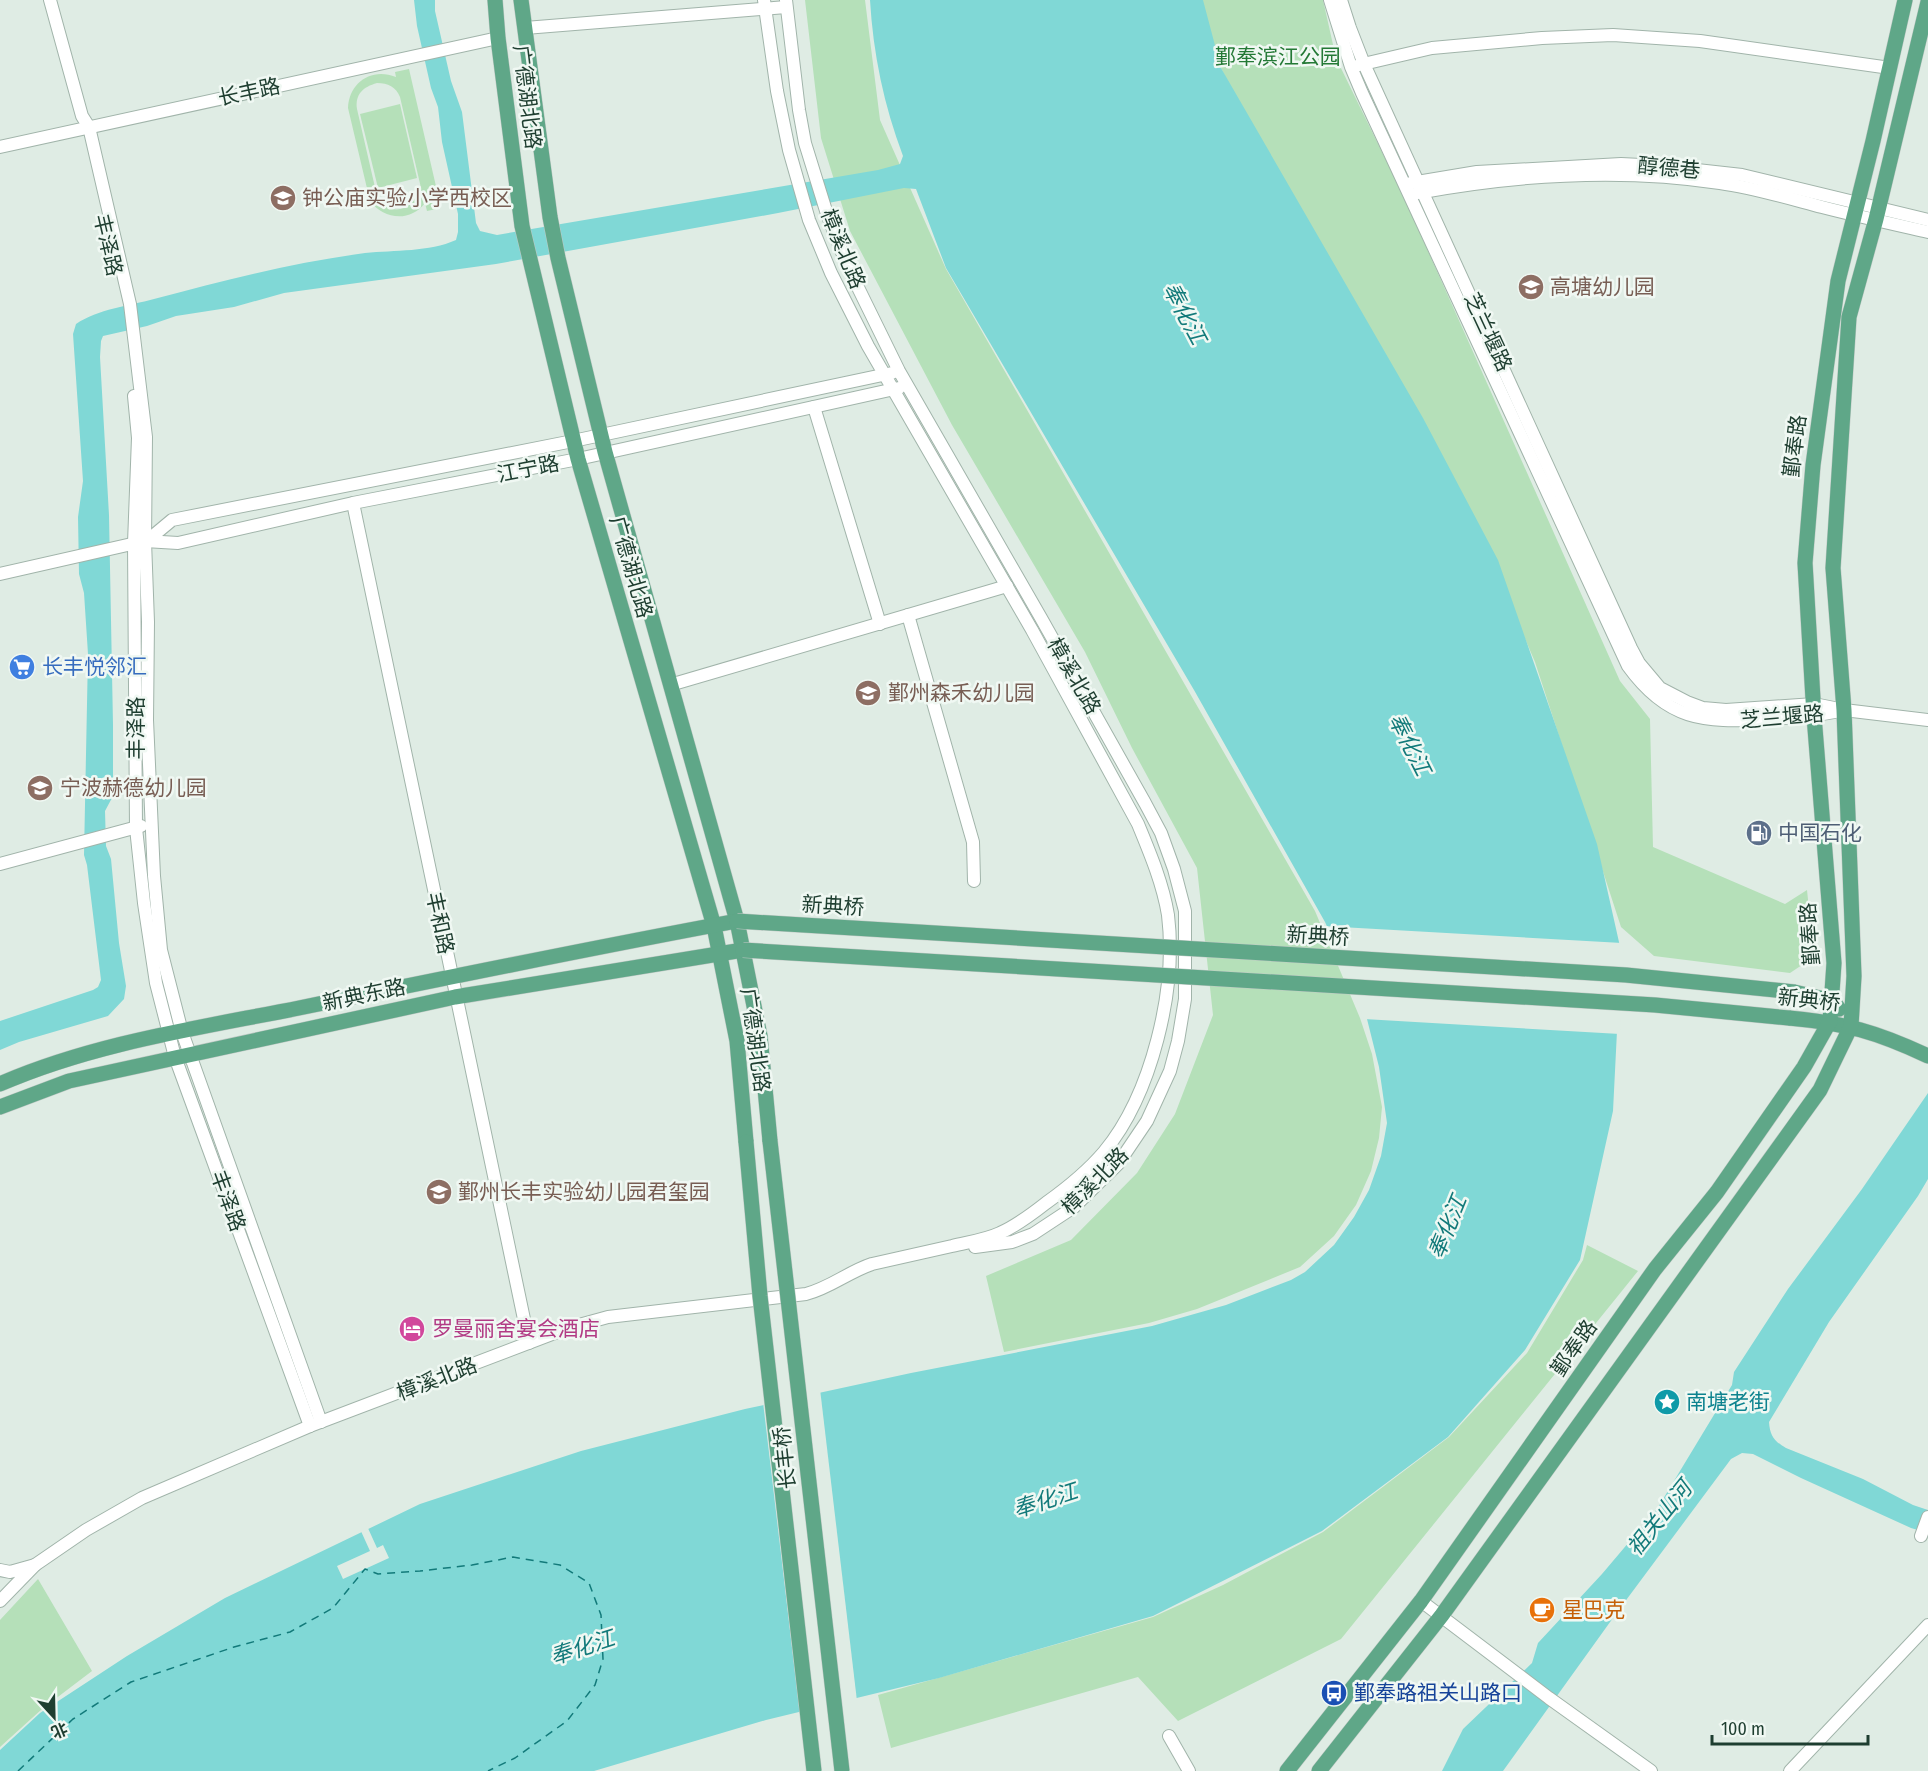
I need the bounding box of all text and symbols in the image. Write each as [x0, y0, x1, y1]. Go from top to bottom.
street label: 广德湖北路 [508, 43, 546, 151]
park label: 鄞奉滨江公园 [1215, 44, 1341, 70]
street label: 长丰路 [215, 73, 283, 111]
street label: 醇德巷 [1636, 152, 1702, 184]
school or university icon: 钟公庙实验小学西校区 [268, 183, 298, 213]
place label: 钟公庙实验小学西校区 [302, 185, 512, 211]
street label: 樟溪北路 [815, 205, 871, 293]
street label: 丰泽路 [88, 211, 128, 279]
school or university icon: 高塘幼儿园 [1516, 272, 1546, 302]
place label: 高塘幼儿园 [1550, 274, 1655, 300]
water label: 奉化江 [1157, 278, 1213, 350]
street label: 芝兰堰路 [1458, 288, 1518, 376]
street label: 鄞奉路 [1778, 413, 1812, 479]
street label: 江宁路 [495, 450, 561, 488]
street label: 广德湖北路 [604, 513, 658, 621]
street label: 樟溪北路 [1042, 633, 1106, 719]
supermarket icon: 长丰悦邻汇 [7, 652, 37, 682]
place label: 长丰悦邻汇 [42, 654, 147, 680]
school or university icon: 鄞州森禾幼儿园 [853, 678, 883, 708]
place label: 鄞州森禾幼儿园 [888, 680, 1035, 706]
street label: 丰泽路 [123, 697, 149, 760]
street label: 芝兰堰路 [1739, 700, 1825, 734]
water label: 奉化江 [1383, 709, 1437, 782]
school or university icon: 宁波赫德幼儿园 [25, 773, 55, 803]
place label: 宁波赫德幼儿园 [60, 775, 207, 801]
fuel station icon: 中国石化 [1744, 818, 1774, 848]
place label: 中国石化 [1778, 820, 1862, 846]
street label: 丰和路 [421, 889, 459, 957]
street label: 新典桥 [801, 891, 865, 921]
street label: 鄞奉路 [1795, 902, 1825, 966]
street label: 新典桥 [1286, 921, 1350, 951]
street label: 新典东路 [320, 974, 408, 1016]
street label: 新典桥 [1776, 984, 1842, 1016]
street label: 广德湖北路 [735, 986, 775, 1094]
street label: 樟溪北路 [1056, 1142, 1134, 1220]
street label: 丰泽路 [205, 1167, 251, 1235]
school or university icon: 鄞州长丰实验幼儿园君玺园 [424, 1177, 454, 1207]
place label: 鄞州长丰实验幼儿园君玺园 [458, 1179, 710, 1205]
water label: 奉化江 [1423, 1190, 1473, 1263]
hotel icon: 罗曼丽舍宴会酒店 [397, 1314, 427, 1344]
street label: 鄞奉路 [1545, 1315, 1603, 1381]
place label: 罗曼丽舍宴会酒店 [432, 1316, 600, 1342]
street label: 樟溪北路 [393, 1352, 481, 1406]
place icon: 南塘老街 [1652, 1387, 1682, 1417]
place label: 南塘老街 [1686, 1389, 1770, 1415]
street label: 长丰桥 [769, 1425, 801, 1491]
water label: 祖关山河 [1621, 1473, 1700, 1561]
water label: 奉化江 [1010, 1477, 1083, 1524]
cafe icon: 星巴克 [1527, 1595, 1557, 1625]
place label: 星巴克 [1562, 1597, 1625, 1623]
water label: 奉化江 [547, 1624, 620, 1671]
bus stop icon: 鄞奉路祖关山路口 [1319, 1678, 1349, 1708]
place label: 鄞奉路祖关山路口 [1354, 1680, 1522, 1706]
north arrow [24, 1687, 84, 1747]
scale bar [1712, 1708, 1868, 1746]
text: 100 m [1721, 1718, 1765, 1740]
text: 北 [48, 1719, 70, 1742]

